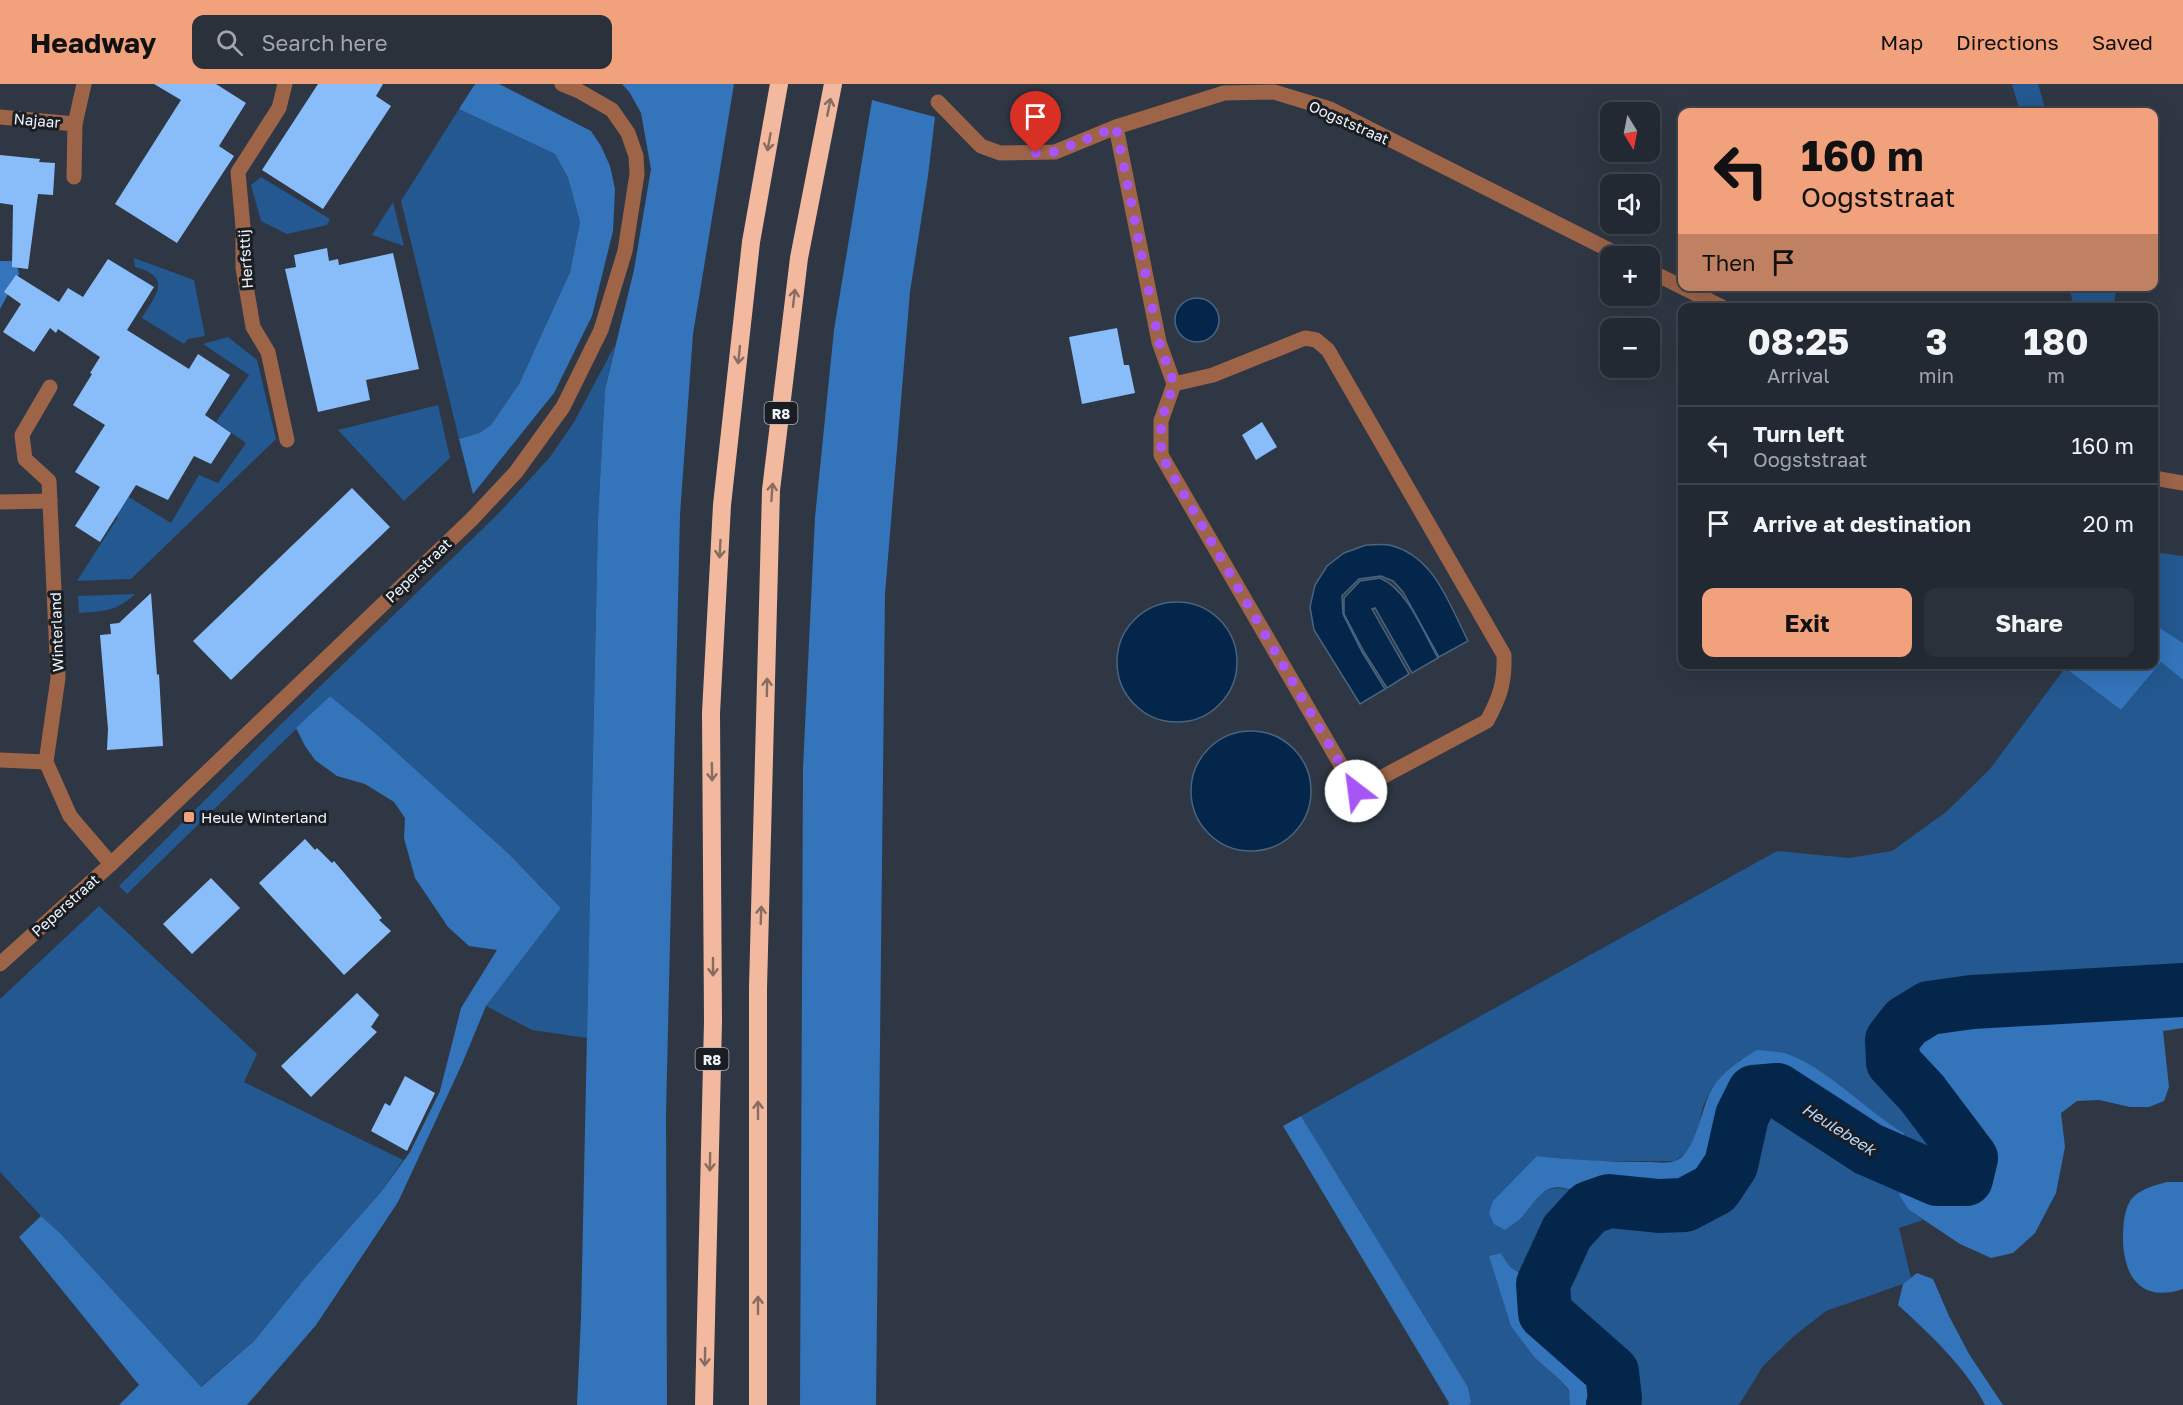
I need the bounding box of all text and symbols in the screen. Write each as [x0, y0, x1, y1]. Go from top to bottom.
search box [192, 15, 612, 69]
text: Headway [30, 26, 156, 59]
icon: search [213, 26, 246, 59]
text: Search here [261, 29, 387, 56]
text: Map [1880, 29, 1923, 55]
text: Directions [1956, 29, 2059, 55]
text: Saved [2092, 29, 2153, 55]
pin [1010, 91, 1061, 153]
street label: Oogststraat [1306, 96, 1392, 148]
one-way arrow [824, 97, 835, 117]
icon: arrive [1019, 100, 1052, 133]
north arrow [1600, 102, 1660, 162]
map controls [1600, 102, 1660, 378]
street label: Najaar [13, 109, 61, 131]
text: 160 m [1801, 130, 1924, 180]
one-way arrow [763, 131, 774, 151]
icon: left [1702, 132, 1780, 210]
button: sound [1600, 174, 1660, 234]
text: Oogststraat [1801, 181, 1955, 213]
street label: Herfsttij [234, 229, 256, 289]
button: + [1600, 246, 1660, 306]
icon: arrive [1767, 246, 1800, 279]
text: Then [1702, 249, 1755, 276]
one-way arrow [789, 289, 800, 309]
button: − [1600, 318, 1660, 378]
text: 08:25 [1747, 320, 1849, 363]
text: 3 [1925, 320, 1947, 363]
text: 180 [2024, 320, 2089, 363]
one-way arrow [733, 345, 744, 365]
text: Arrival [1767, 363, 1830, 387]
text: min [1919, 363, 1954, 387]
text: m [2047, 363, 2065, 387]
road number: R8 [764, 402, 798, 424]
text: Turn left [1753, 420, 1844, 447]
icon: left [1702, 429, 1735, 462]
text: 160 m [2071, 432, 2134, 459]
text: Oogststraat [1753, 447, 1867, 471]
one-way arrow [766, 483, 777, 503]
icon: arrive [1702, 507, 1735, 540]
text: Arrive at destination [1753, 510, 1971, 537]
text: 20 m [2083, 510, 2134, 537]
street label: Peperstraat [381, 534, 455, 606]
one-way arrow [714, 539, 725, 559]
button: Exit [1702, 588, 1912, 657]
button: Share [1924, 588, 2134, 657]
street label: Winterland [46, 592, 66, 672]
one-way arrow [761, 678, 773, 697]
position arrow [1324, 759, 1388, 823]
one-way arrow [706, 761, 718, 781]
place label: Heule Winterland [201, 808, 327, 826]
marker: Heule Winterland [182, 810, 196, 824]
street label: Peperstraat [28, 870, 102, 940]
one-way arrow [755, 905, 766, 925]
one-way arrow [707, 956, 719, 976]
road number: R8 [696, 1048, 728, 1070]
water label: Heulebeek [1799, 1099, 1881, 1160]
one-way arrow [752, 1100, 764, 1120]
one-way arrow [704, 1151, 715, 1171]
one-way arrow [752, 1295, 764, 1315]
one-way arrow [699, 1346, 711, 1366]

